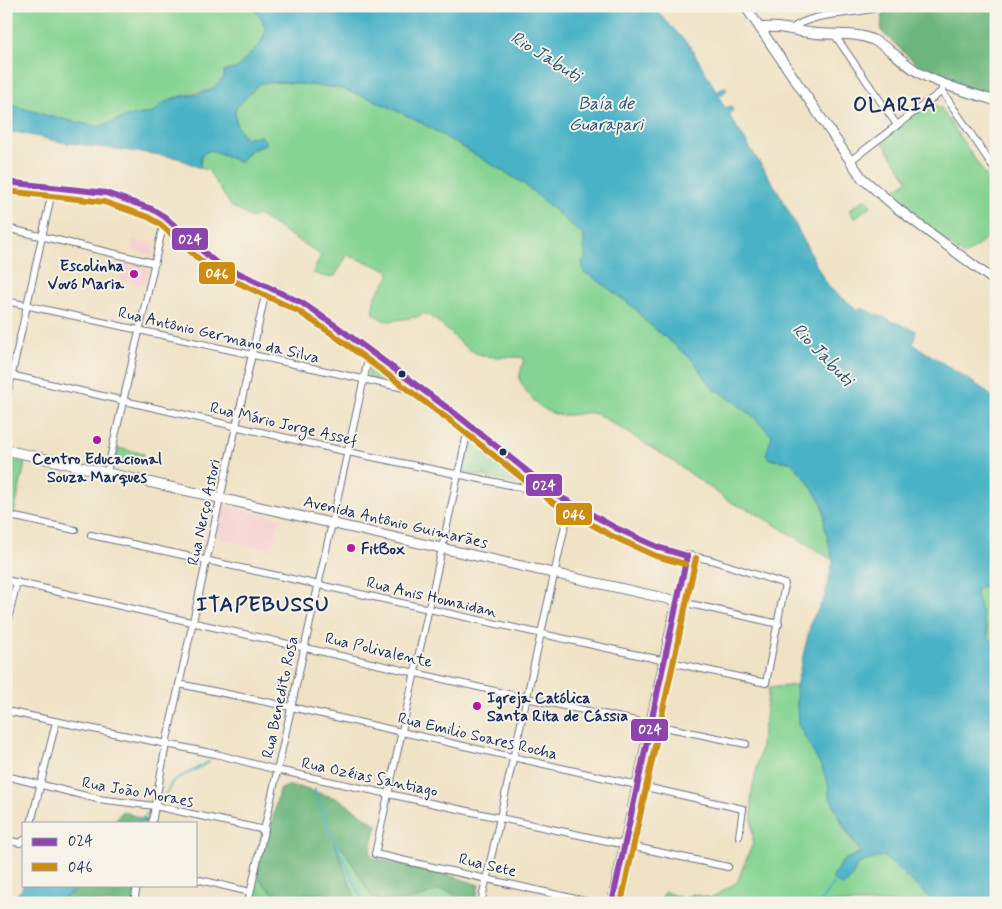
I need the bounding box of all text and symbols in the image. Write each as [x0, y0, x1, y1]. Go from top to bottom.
water label: Rio Jabuti [506, 26, 587, 89]
district label: OLARIA [853, 91, 937, 119]
water label: Baía de Guarapari [569, 92, 645, 137]
line badge: 024 [171, 227, 209, 251]
text: 024 [178, 231, 202, 249]
place label: Escolinha Vovó Maria [48, 256, 124, 295]
line badge: 046 [198, 261, 236, 285]
text: 046 [206, 265, 229, 283]
marker: Escolinha Vovó Maria [128, 268, 140, 280]
street label: Rua Antônio Germano da Silva [116, 302, 322, 369]
water label: Rio Jabuti [786, 318, 860, 393]
unlabelled marker [397, 369, 407, 379]
street label: Rua Mário Jorge Assef [208, 397, 359, 453]
marker: Centro Educacional Souza Marques [91, 434, 103, 446]
unlabelled marker [498, 447, 508, 457]
place label: Centro Educacional Souza Marques [32, 449, 162, 488]
street label: Rua Nerço Astori [183, 457, 226, 567]
line badge: 024 [525, 473, 563, 497]
text: 024 [532, 477, 556, 495]
street label: Avenida Antônio Guimarães [301, 491, 490, 554]
line badge: 046 [555, 502, 593, 526]
text: 046 [563, 506, 586, 524]
place label: FitBox [361, 539, 406, 560]
marker: FitBox [345, 542, 357, 554]
street label: Rua Anis Homaidan [364, 572, 499, 623]
district label: ITAPEBUSSU [196, 591, 330, 619]
street label: Rua Polivalente [323, 628, 435, 673]
street label: Rua Benedito Rosa [257, 634, 304, 760]
place label: Igreja Católica Santa Rita de Cássia [487, 688, 628, 727]
marker: Igreja Católica Santa Rita de Cássia [471, 700, 483, 712]
street label: Rua Emilio Soares Rocha [396, 708, 560, 765]
line badge: 024 [630, 718, 669, 742]
text: 024 [638, 721, 662, 739]
street label: Rua Ozéias Santiago [300, 753, 440, 802]
street label: Rua João Moraes [80, 772, 195, 813]
legend [22, 822, 198, 886]
text: 024 [68, 832, 93, 852]
street label: Rua Sete [457, 849, 519, 882]
text: 046 [68, 858, 93, 878]

